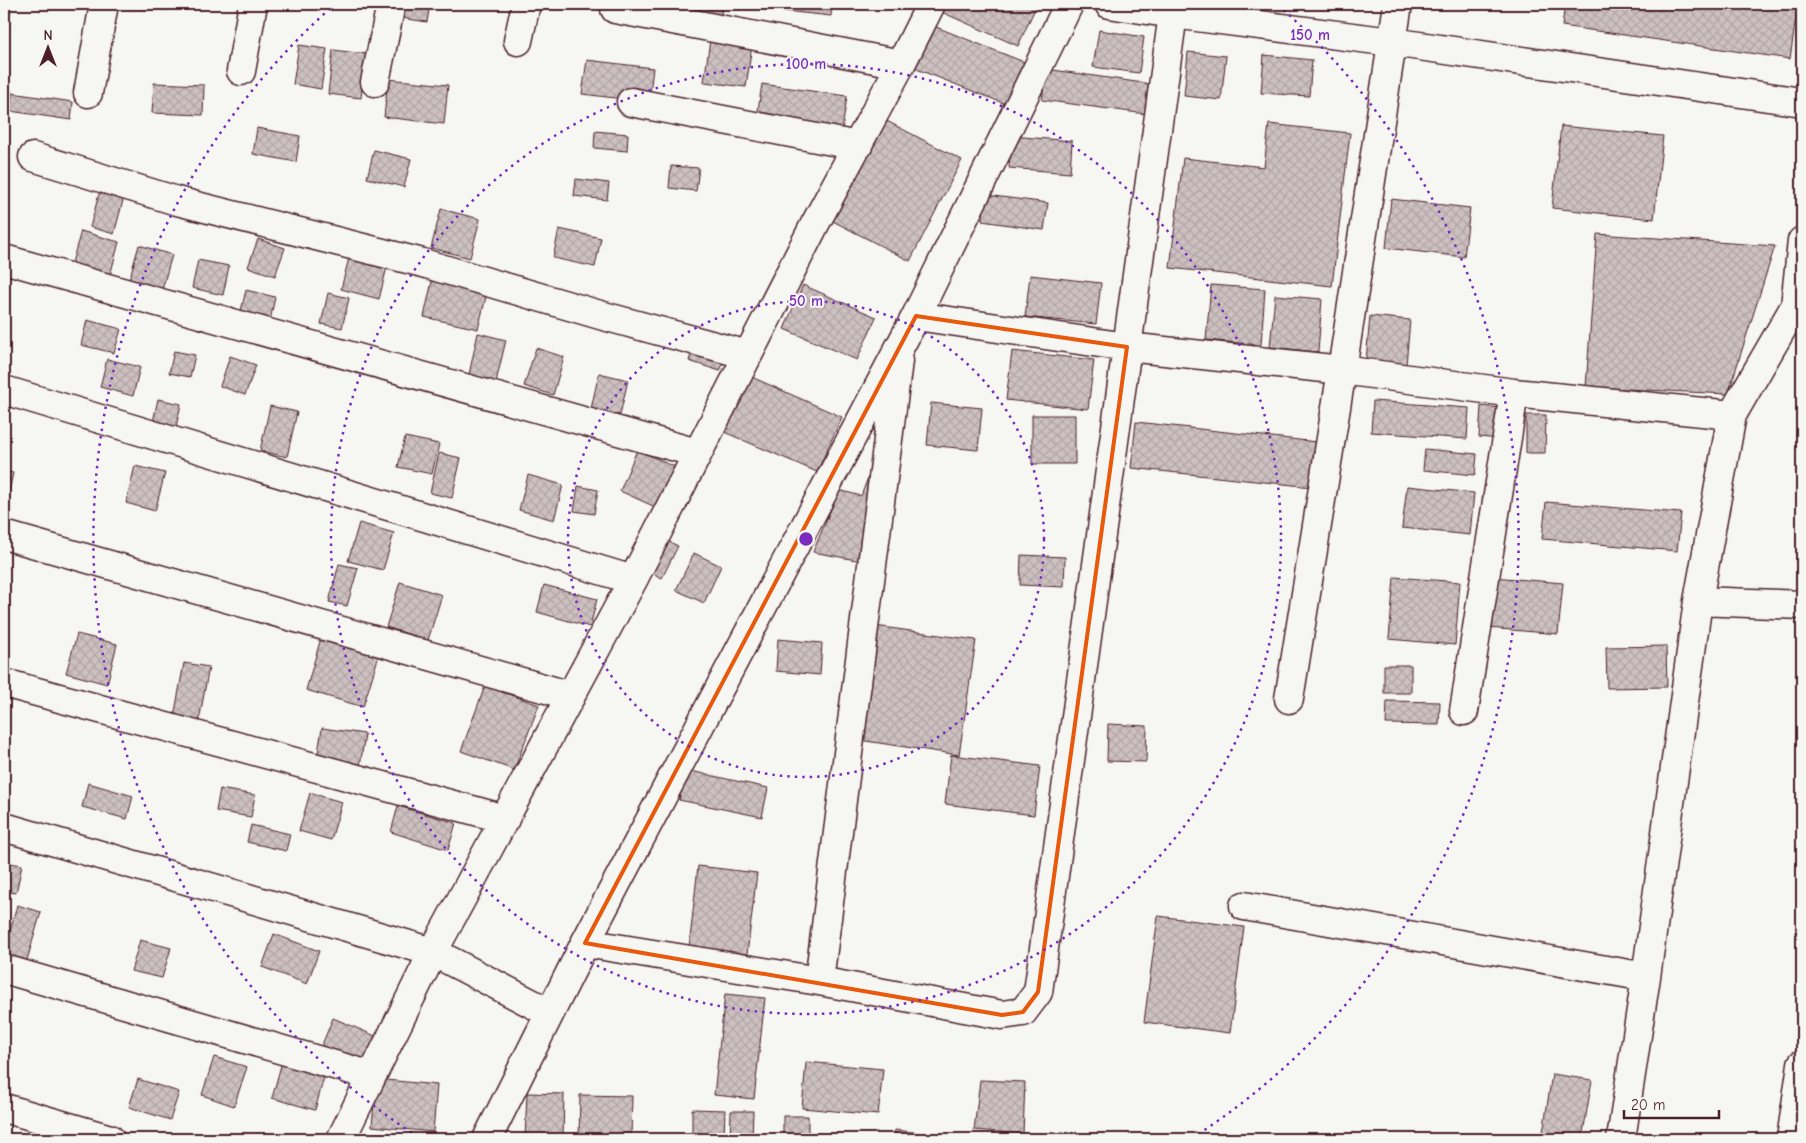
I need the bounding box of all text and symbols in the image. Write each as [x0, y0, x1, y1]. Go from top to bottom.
north arrow [22, 22, 72, 72]
text: 150 m [1290, 26, 1330, 44]
text: N [43, 27, 53, 44]
text: 100 m [786, 55, 826, 73]
text: 50 m [789, 292, 823, 310]
centre of rings [797, 530, 815, 548]
scale bar [1624, 1088, 1718, 1120]
text: 20 m [1631, 1096, 1665, 1114]

